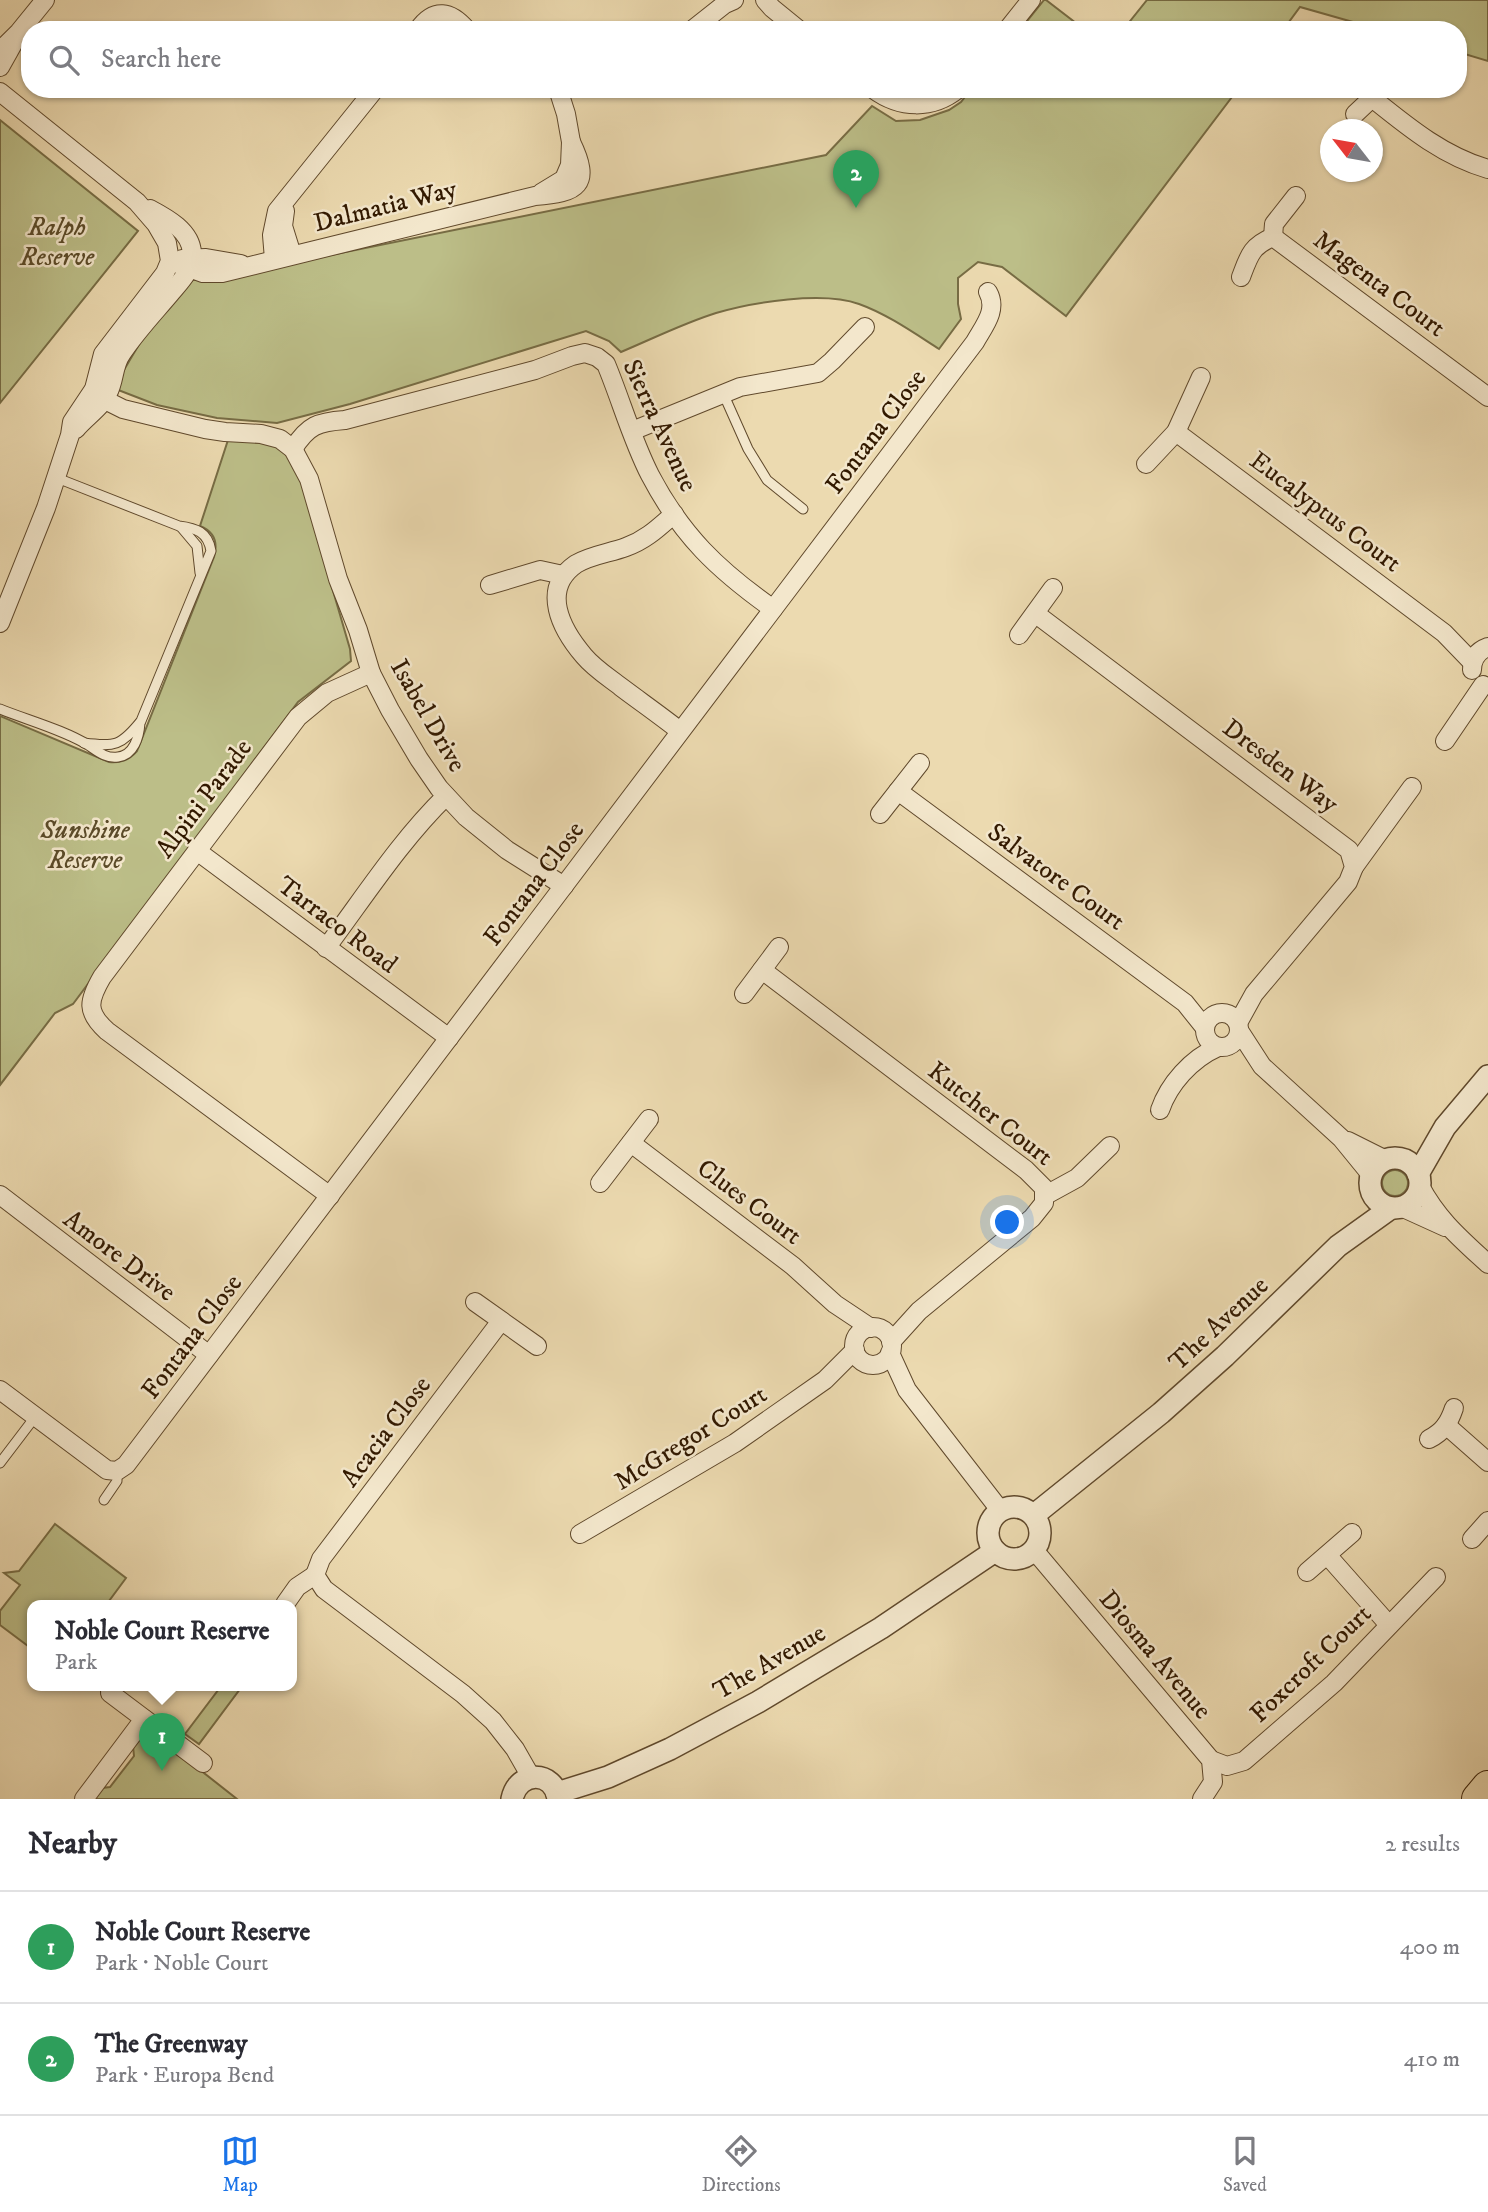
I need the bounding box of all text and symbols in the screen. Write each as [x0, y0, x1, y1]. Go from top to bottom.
search box [21, 21, 1467, 98]
icon: search [45, 41, 83, 79]
text: Search here [101, 43, 221, 76]
north arrow [1320, 119, 1383, 182]
pin: 2 [833, 150, 879, 208]
street label: Dalmatia Way [311, 173, 461, 240]
park label: Ralph Reserve [19, 211, 95, 274]
street label: Magenta Court [1306, 224, 1452, 345]
street label: Sierra Avenue [615, 354, 705, 497]
street label: Fontana Close [819, 363, 934, 501]
street label: Eucalyptus Court [1243, 444, 1408, 580]
street label: Isabel Drive [382, 654, 473, 778]
street label: Dresden Way [1215, 712, 1345, 821]
street label: Alpini Parade [149, 733, 260, 865]
park label: Sunshine Reserve [39, 814, 131, 877]
street label: Fontana Close [477, 815, 592, 953]
street label: Salvatore Court [981, 816, 1131, 938]
street label: Tarraco Road [270, 869, 404, 981]
street label: Kutcher Court [921, 1055, 1059, 1173]
street label: Clues Court [690, 1152, 808, 1252]
street label: Amore Drive [56, 1203, 182, 1309]
your location [990, 1205, 1024, 1239]
street label: Fontana Close [135, 1268, 250, 1406]
street label: The Avenue [1162, 1270, 1276, 1379]
street label: Acacia Close [334, 1370, 439, 1494]
street label: McGregor Court [608, 1378, 773, 1498]
street label: Diosma Avenue [1091, 1584, 1218, 1726]
street label: Foxcroft Court [1243, 1598, 1379, 1730]
popup [27, 1600, 297, 1691]
text: Noble Court Reserve [54, 1615, 270, 1648]
street label: The Avenue [708, 1617, 832, 1708]
text: Park [54, 1648, 97, 1677]
pin: 1 [139, 1713, 185, 1771]
text: Nearby [28, 1826, 117, 1863]
text: 2 results [1385, 1830, 1460, 1859]
text: Noble Court Reserve [95, 1916, 310, 1949]
text: 1 [47, 1933, 55, 1962]
text: 400 m [1400, 1933, 1460, 1962]
text: Park · Noble Court [95, 1949, 268, 1978]
text: The Greenway [95, 2028, 247, 2061]
text: 2 [45, 2045, 57, 2074]
text: 410 m [1404, 2045, 1460, 2074]
text: Park · Europa Bend [95, 2061, 274, 2090]
tab: Map [221, 2132, 259, 2197]
tab: Directions [702, 2132, 781, 2197]
tab: Saved [1223, 2132, 1267, 2197]

